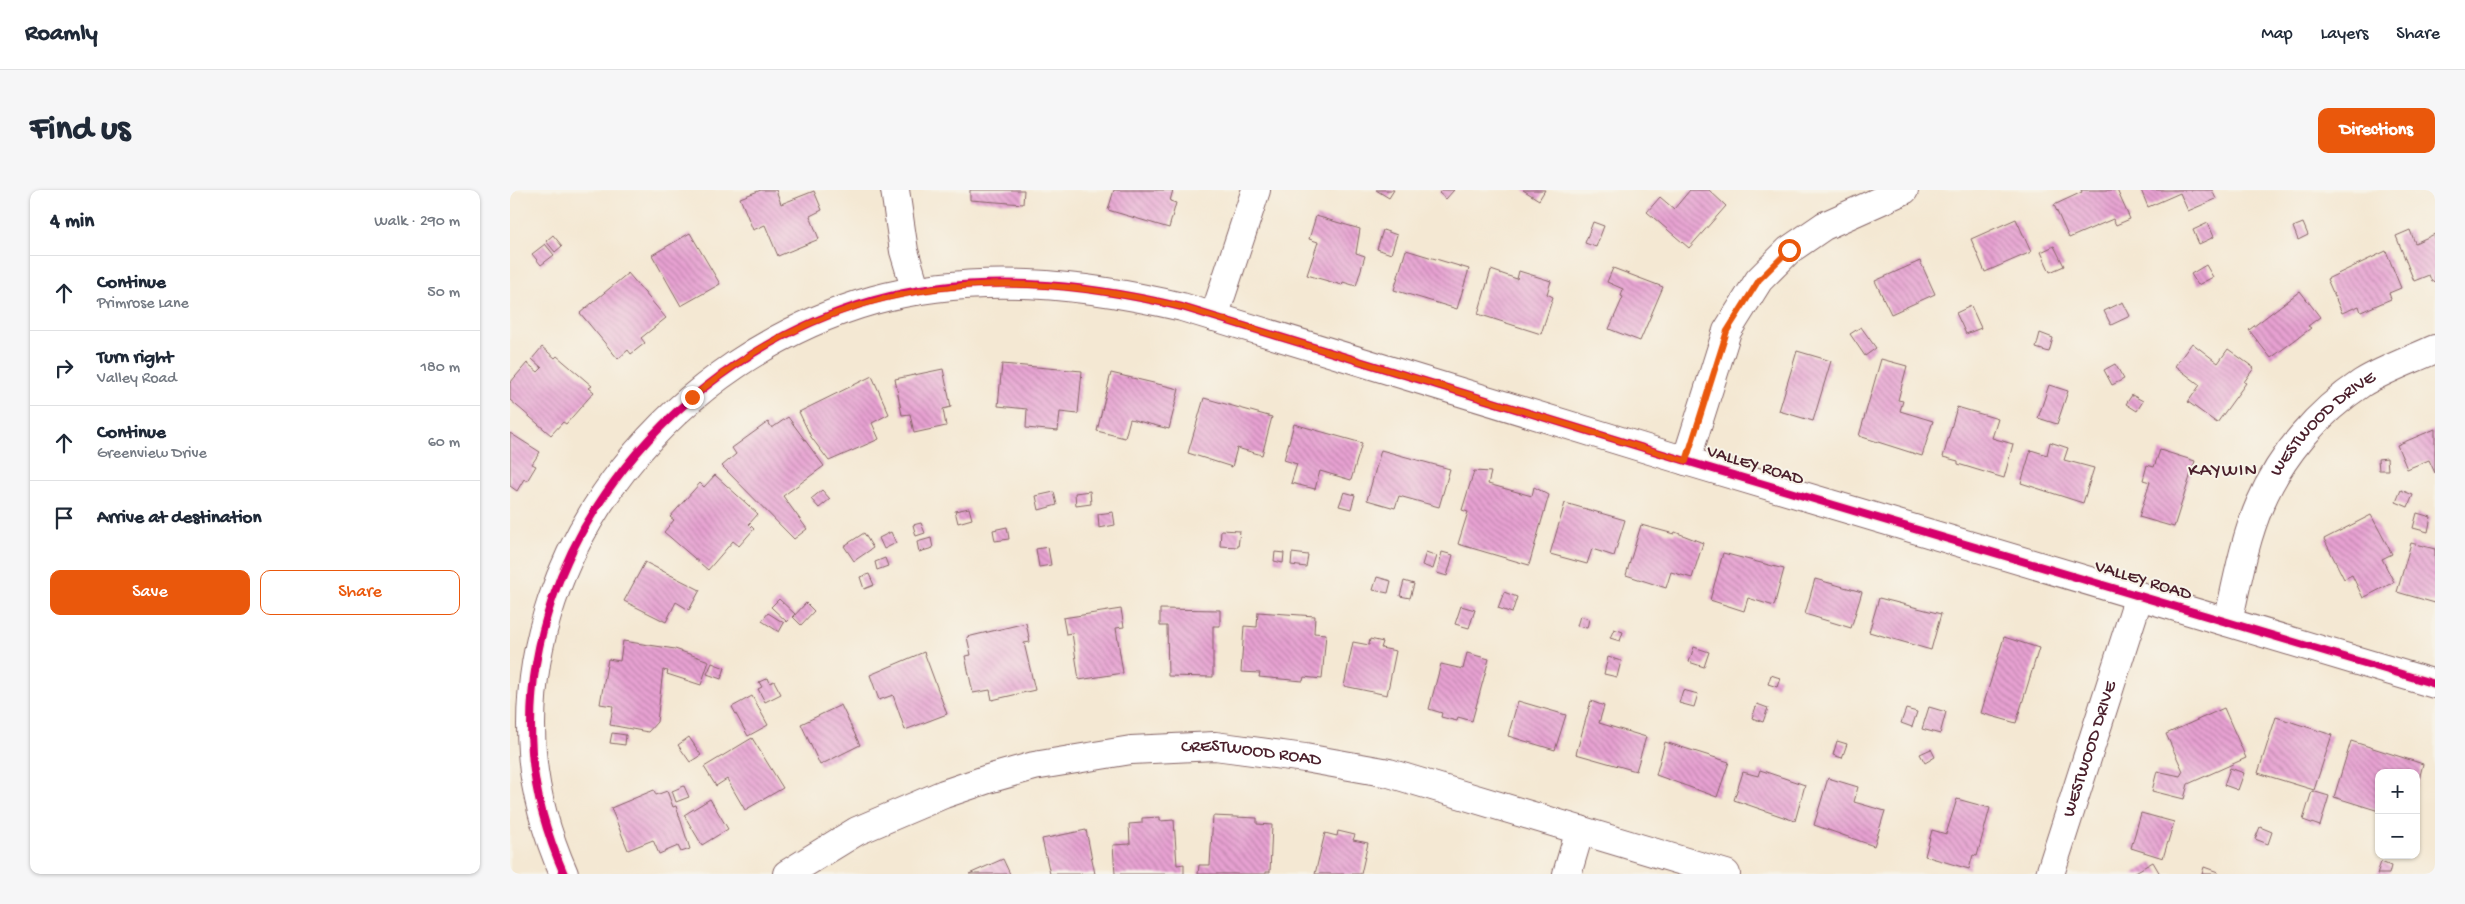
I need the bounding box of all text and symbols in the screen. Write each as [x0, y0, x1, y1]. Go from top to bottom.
text: Roamly [25, 20, 98, 49]
text: Map [2261, 24, 2293, 45]
text: Layers [2321, 24, 2368, 45]
text: Share [2396, 24, 2440, 45]
button: Directions [2318, 108, 2435, 153]
text: Find us [30, 110, 130, 151]
text: 4 min [50, 210, 94, 235]
text: Walk · 290 m [374, 213, 460, 232]
route start [1778, 239, 1801, 262]
text: Continue [97, 272, 166, 295]
icon: ahead [50, 279, 78, 307]
text: 50 m [427, 284, 460, 303]
text: Primrose Lane [97, 295, 189, 314]
text: Turn right [97, 347, 173, 370]
icon: right [50, 354, 78, 382]
text: 180 m [421, 359, 460, 378]
street label: WESTWOOD DRIVE [2266, 367, 2380, 480]
text: Valley Road [97, 370, 177, 389]
route end [681, 386, 704, 409]
text: Continue [97, 422, 166, 445]
icon: ahead [50, 429, 78, 457]
text: 60 m [428, 434, 460, 453]
street label: VALLEY ROAD [1703, 441, 1806, 491]
text: Greenview Drive [97, 445, 207, 464]
district label: KAYWIN [2188, 460, 2258, 483]
icon: arrive [50, 504, 78, 532]
text: Arrive at destination [97, 507, 261, 530]
street label: VALLEY ROAD [2091, 556, 2194, 606]
button: Save [50, 570, 250, 615]
button: Share [260, 570, 460, 615]
street label: WESTWOOD DRIVE [2058, 678, 2122, 820]
street label: CRESTWOOD ROAD [1180, 735, 1323, 771]
map controls [2375, 769, 2420, 859]
button: + [2375, 769, 2420, 814]
button: − [2375, 814, 2420, 859]

